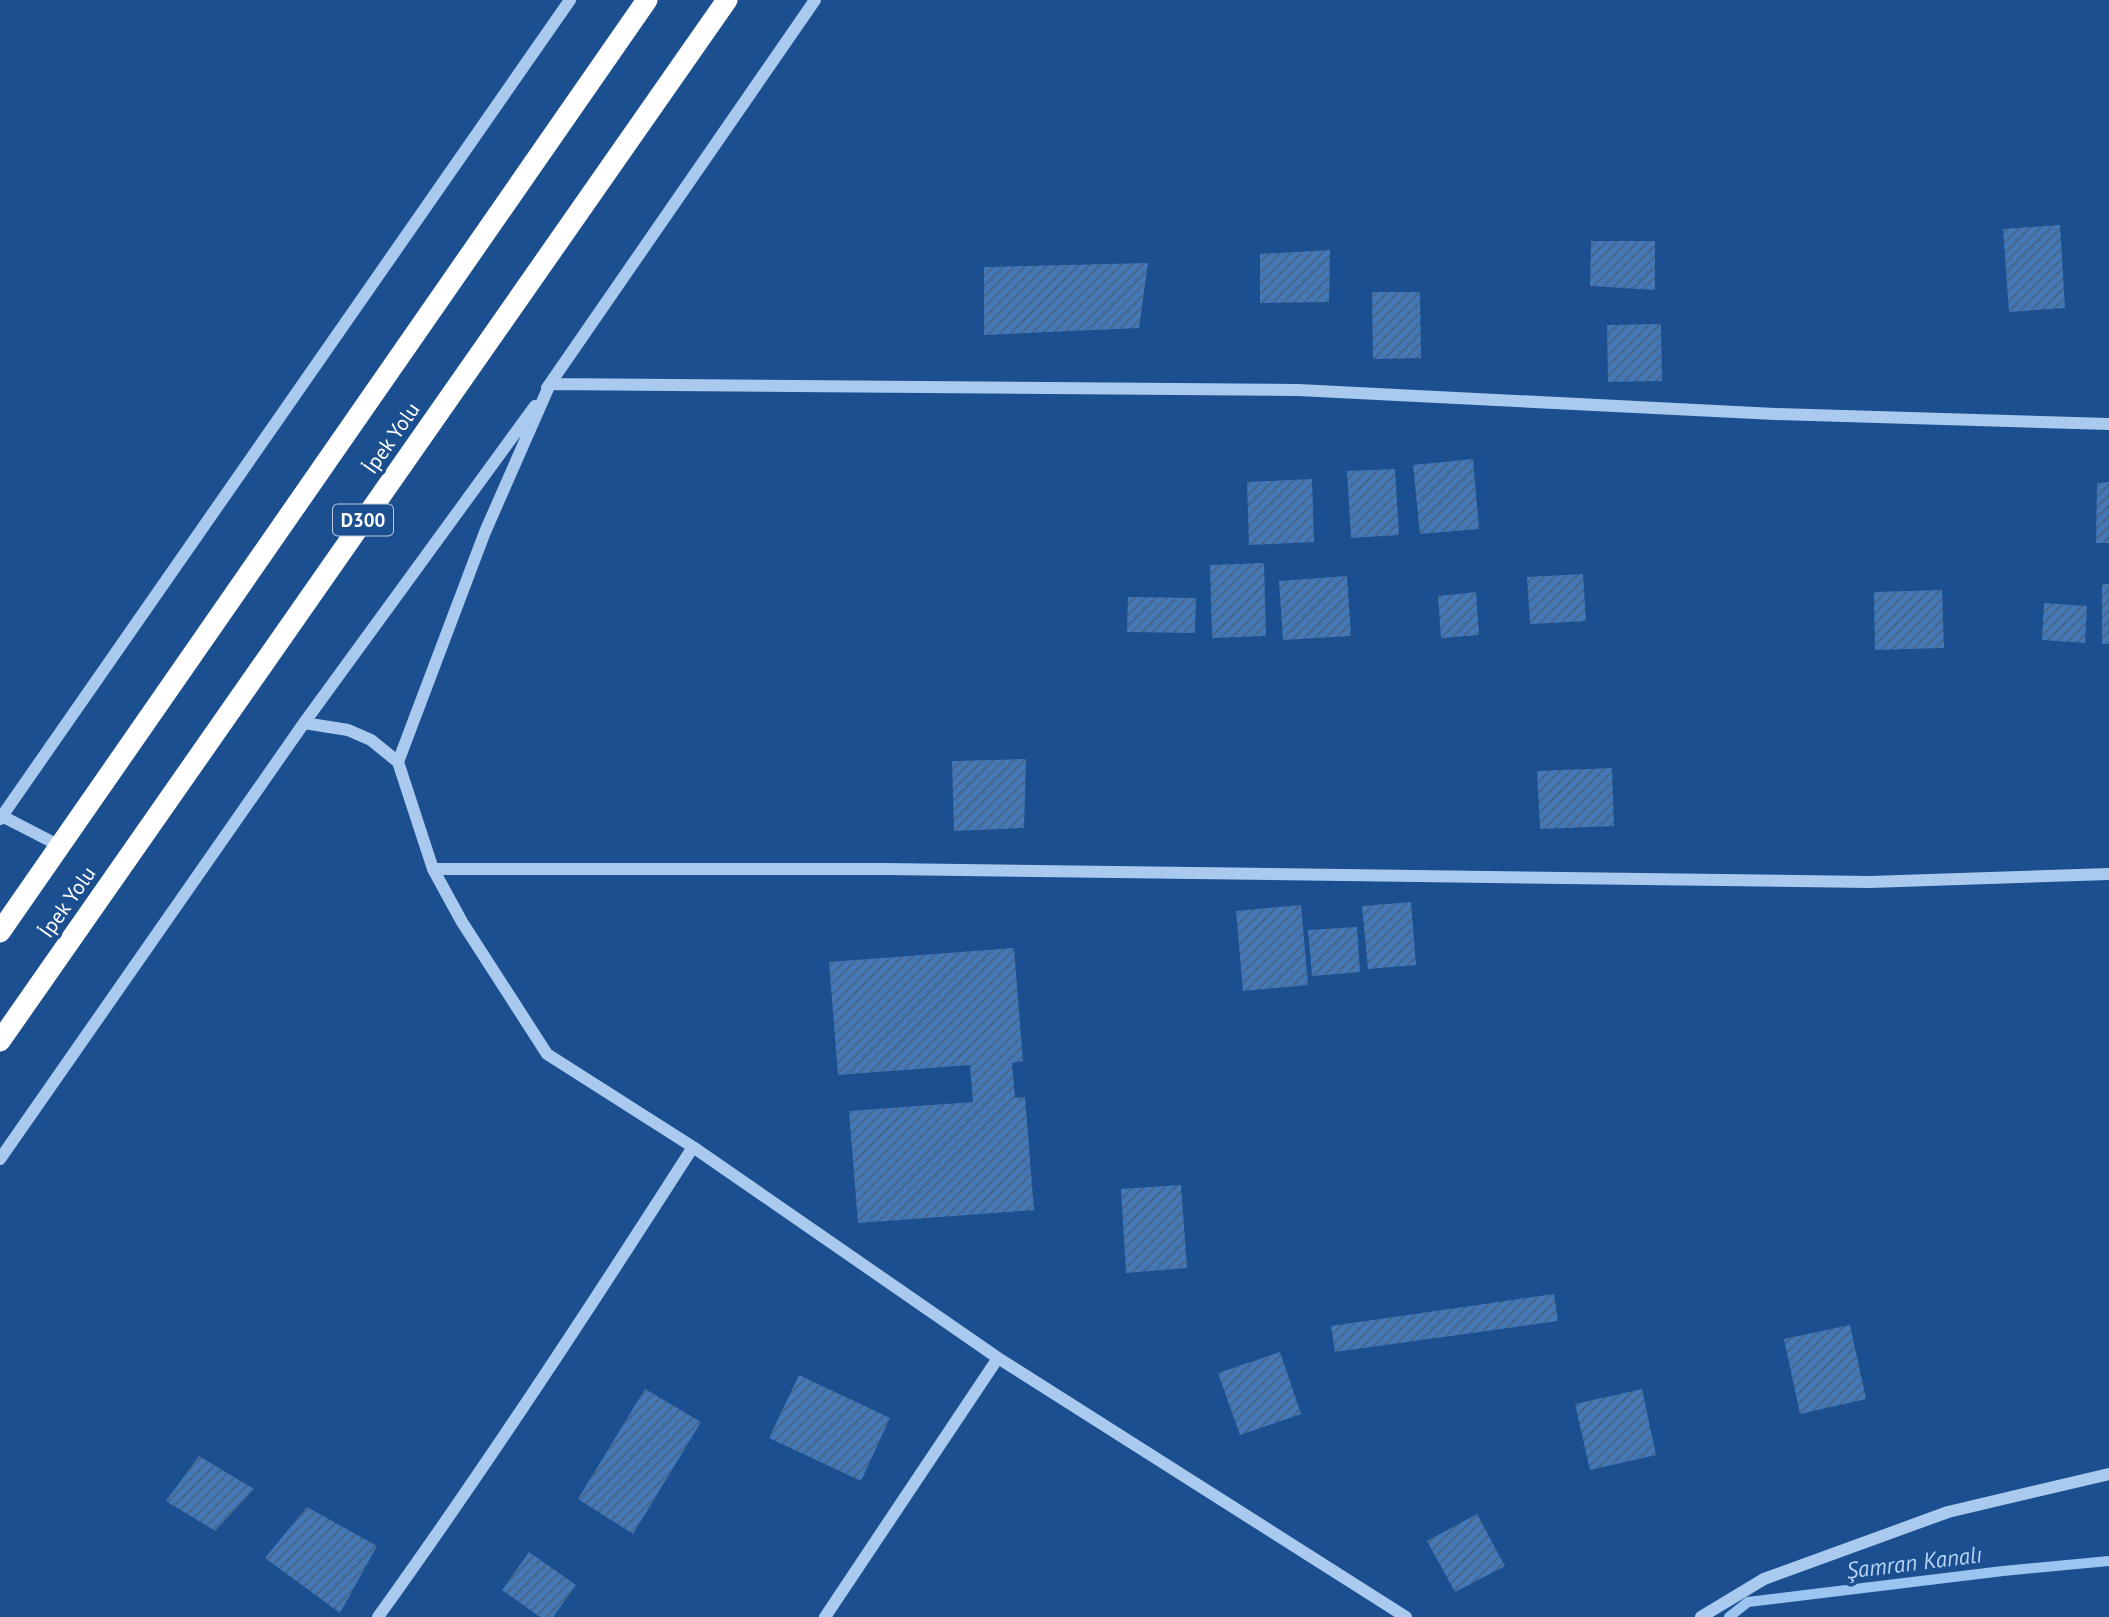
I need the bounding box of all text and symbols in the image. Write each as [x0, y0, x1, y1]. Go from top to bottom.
street label: İpek Yolu [357, 397, 425, 479]
road number: D300 [333, 505, 393, 536]
street label: İpek Yolu [33, 861, 101, 943]
water label: Şamran Kanalı [1845, 1539, 1984, 1585]

